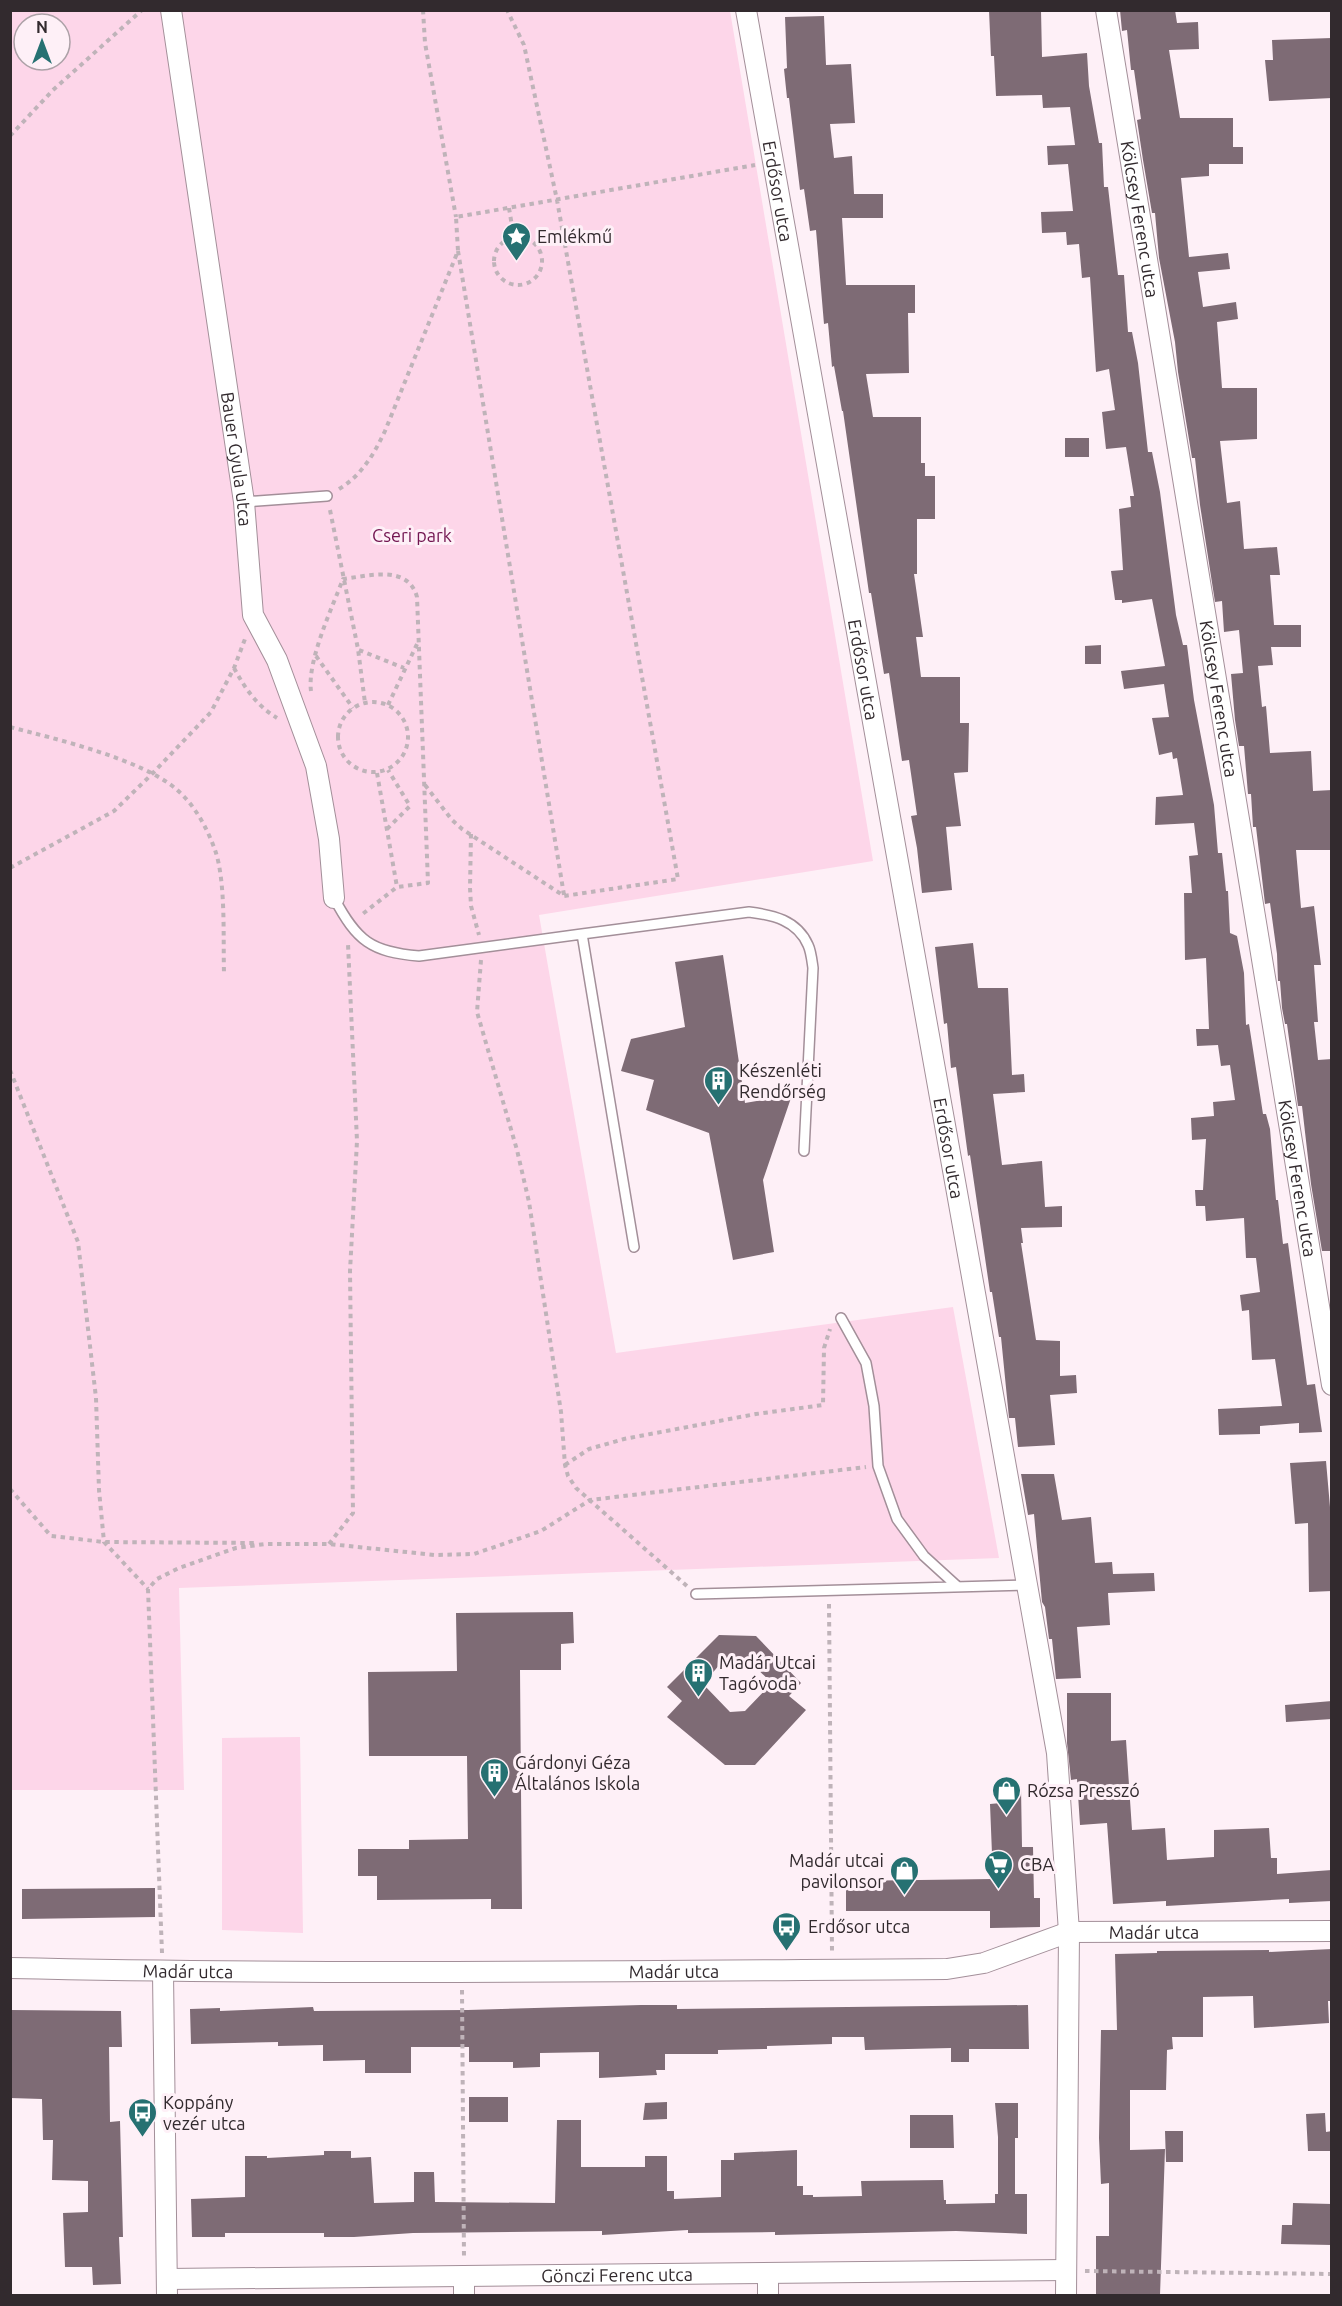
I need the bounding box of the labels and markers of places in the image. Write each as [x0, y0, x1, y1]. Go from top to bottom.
place icon: Emlékmű [500, 220, 532, 262]
place label: Emlékmű [537, 226, 612, 246]
place label: Készenléti Rendőrség [739, 1060, 826, 1101]
building icon: Készenléti Rendőrség [702, 1064, 734, 1106]
place label: Madár Utcai Tagóvoda [719, 1652, 816, 1693]
building icon: Madár Utcai Tagóvoda [682, 1656, 714, 1698]
place label: Gárdonyi Géza Általános Iskola [515, 1752, 640, 1793]
building icon: Gárdonyi Géza Általános Iskola [478, 1756, 510, 1798]
shop icon: Rózsa Presszó [990, 1774, 1022, 1816]
place label: Rózsa Presszó [1027, 1780, 1140, 1800]
supermarket icon: CBA [983, 1848, 1015, 1890]
place label: Madár utcai pavilonsor [789, 1850, 884, 1891]
shop icon: Madár utcai pavilonsor [889, 1854, 921, 1896]
place label: CBA [1020, 1854, 1054, 1874]
bus stop icon: Erdősor utca [771, 1910, 803, 1952]
place label: Erdősor utca [808, 1916, 910, 1936]
place label: Koppány vezér utca [163, 2092, 246, 2133]
bus stop icon: Koppány vezér utca [126, 2096, 158, 2138]

